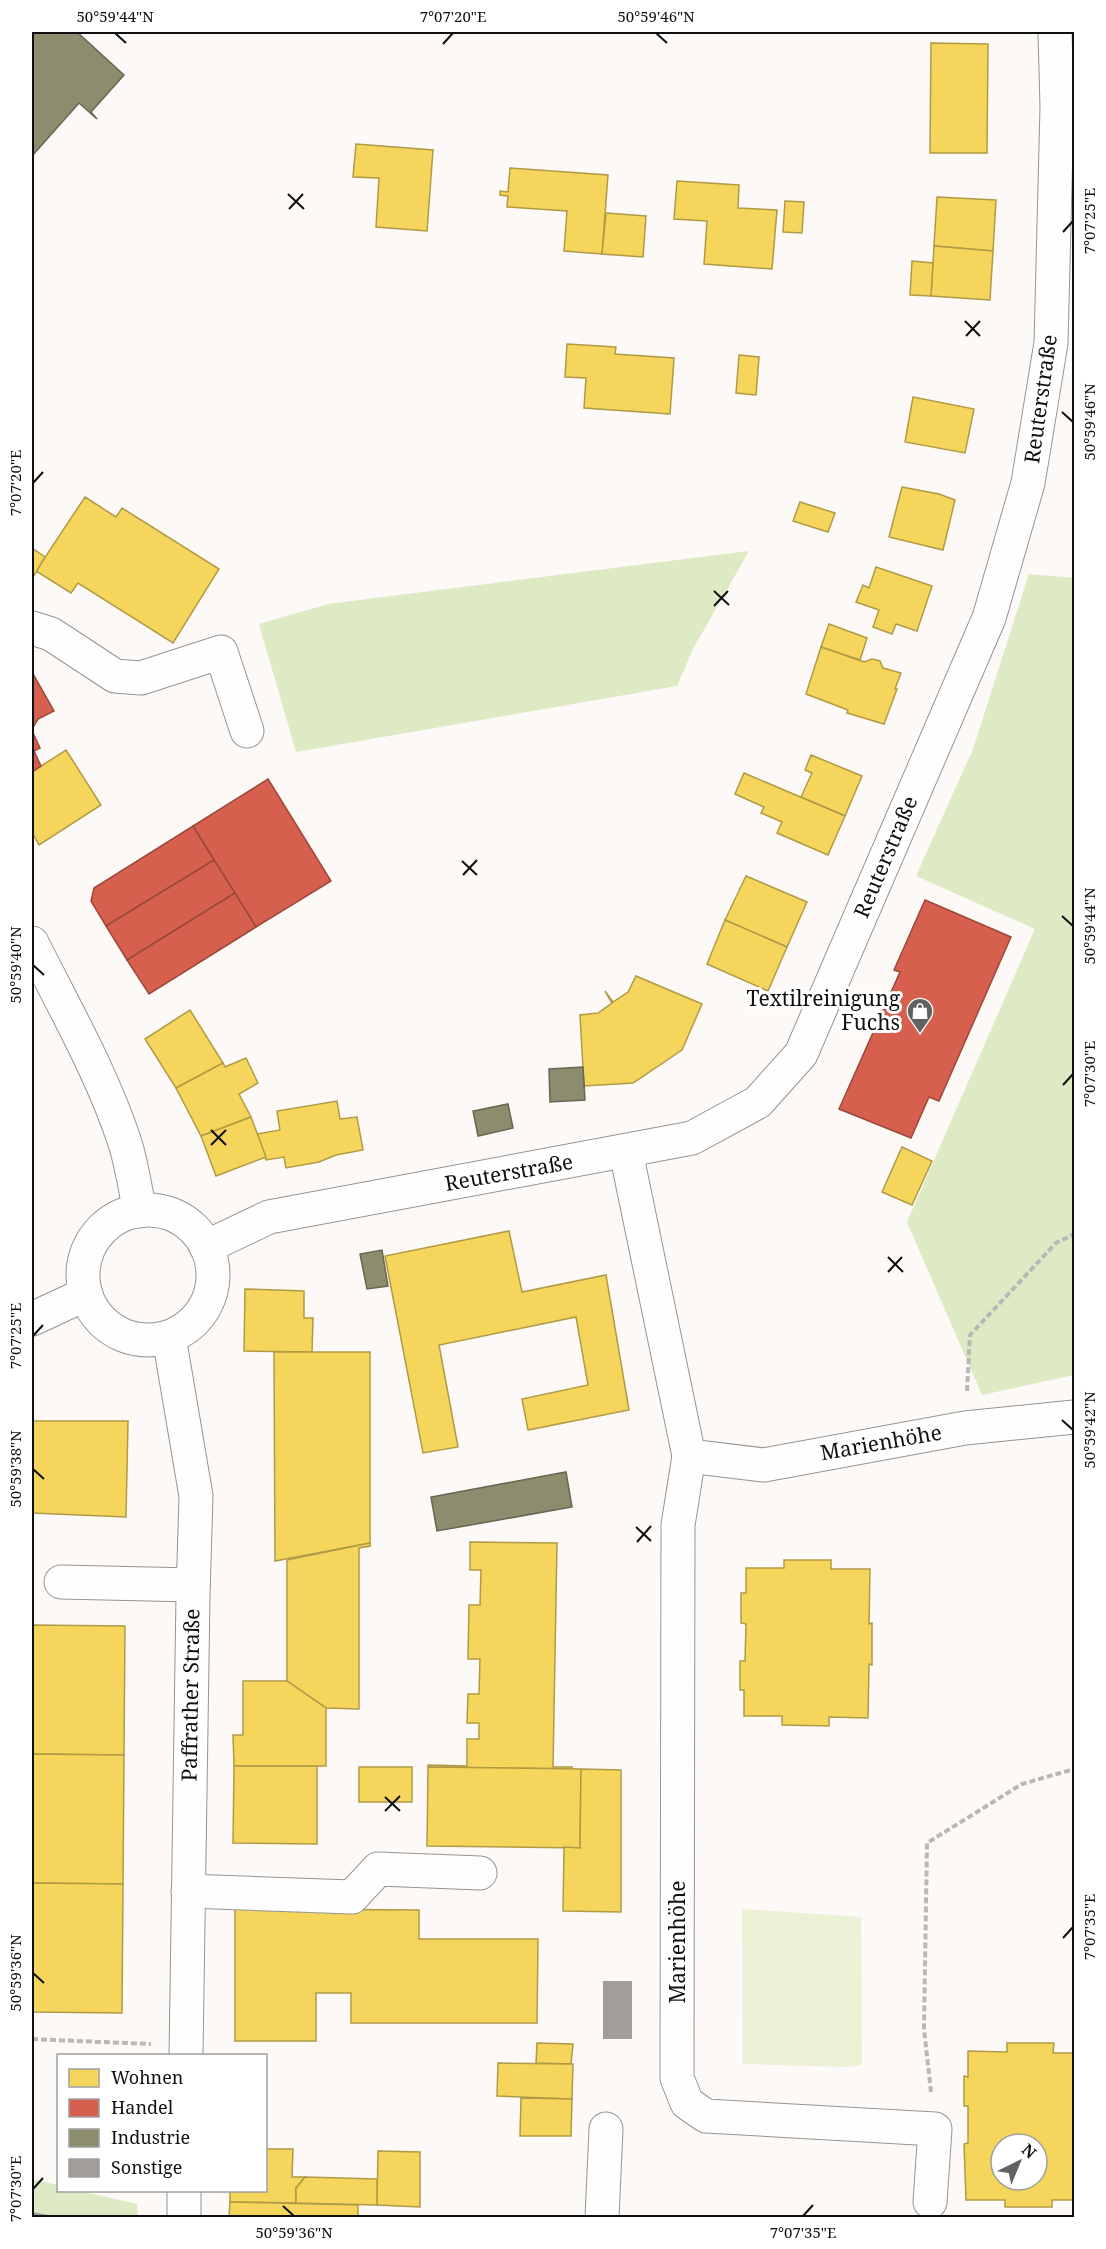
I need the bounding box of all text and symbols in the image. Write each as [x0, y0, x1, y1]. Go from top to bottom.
text: 50°59'44"N [76, 6, 154, 26]
text: 7°07'20"E [420, 6, 486, 26]
text: 50°59'46"N [617, 6, 695, 26]
text: 7°07'25"E [1079, 188, 1099, 254]
street label: Reuterstraße [1017, 333, 1063, 465]
text: 50°59'46"N [1079, 383, 1099, 461]
text: 7°07'20"E [5, 450, 25, 516]
street label: Reuterstraße [847, 791, 923, 922]
text: 50°59'44"N [1079, 887, 1099, 965]
text: 50°59'40"N [5, 926, 25, 1004]
place label: Textilreinigung Fuchs [747, 984, 901, 1036]
shop icon: Textilreinigung Fuchs [905, 996, 935, 1034]
text: 7°07'30"E [1079, 1041, 1099, 1107]
street label: Reuterstraße [442, 1147, 575, 1197]
text: 7°07'25"E [5, 1303, 25, 1369]
text: 50°59'42"N [1079, 1391, 1099, 1469]
street label: Marienhöhe [818, 1418, 944, 1466]
text: 50°59'38"N [5, 1430, 25, 1508]
street label: Paffrather Straße [174, 1608, 206, 1782]
street label: Marienhöhe [663, 1881, 691, 2003]
text: 7°07'35"E [1079, 1894, 1099, 1960]
text: 50°59'36"N [5, 1934, 25, 2012]
legend [57, 2054, 267, 2192]
text: Wohnen [111, 2065, 184, 2089]
text: Handel [111, 2095, 174, 2119]
text: Industrie [111, 2125, 190, 2149]
north arrow [989, 2132, 1049, 2192]
text: N [1017, 2139, 1042, 2164]
text: Sonstige [111, 2155, 182, 2179]
text: 7°07'30"E [5, 2156, 25, 2222]
text: 50°59'36"N [255, 2222, 333, 2242]
text: 7°07'35"E [770, 2222, 836, 2242]

